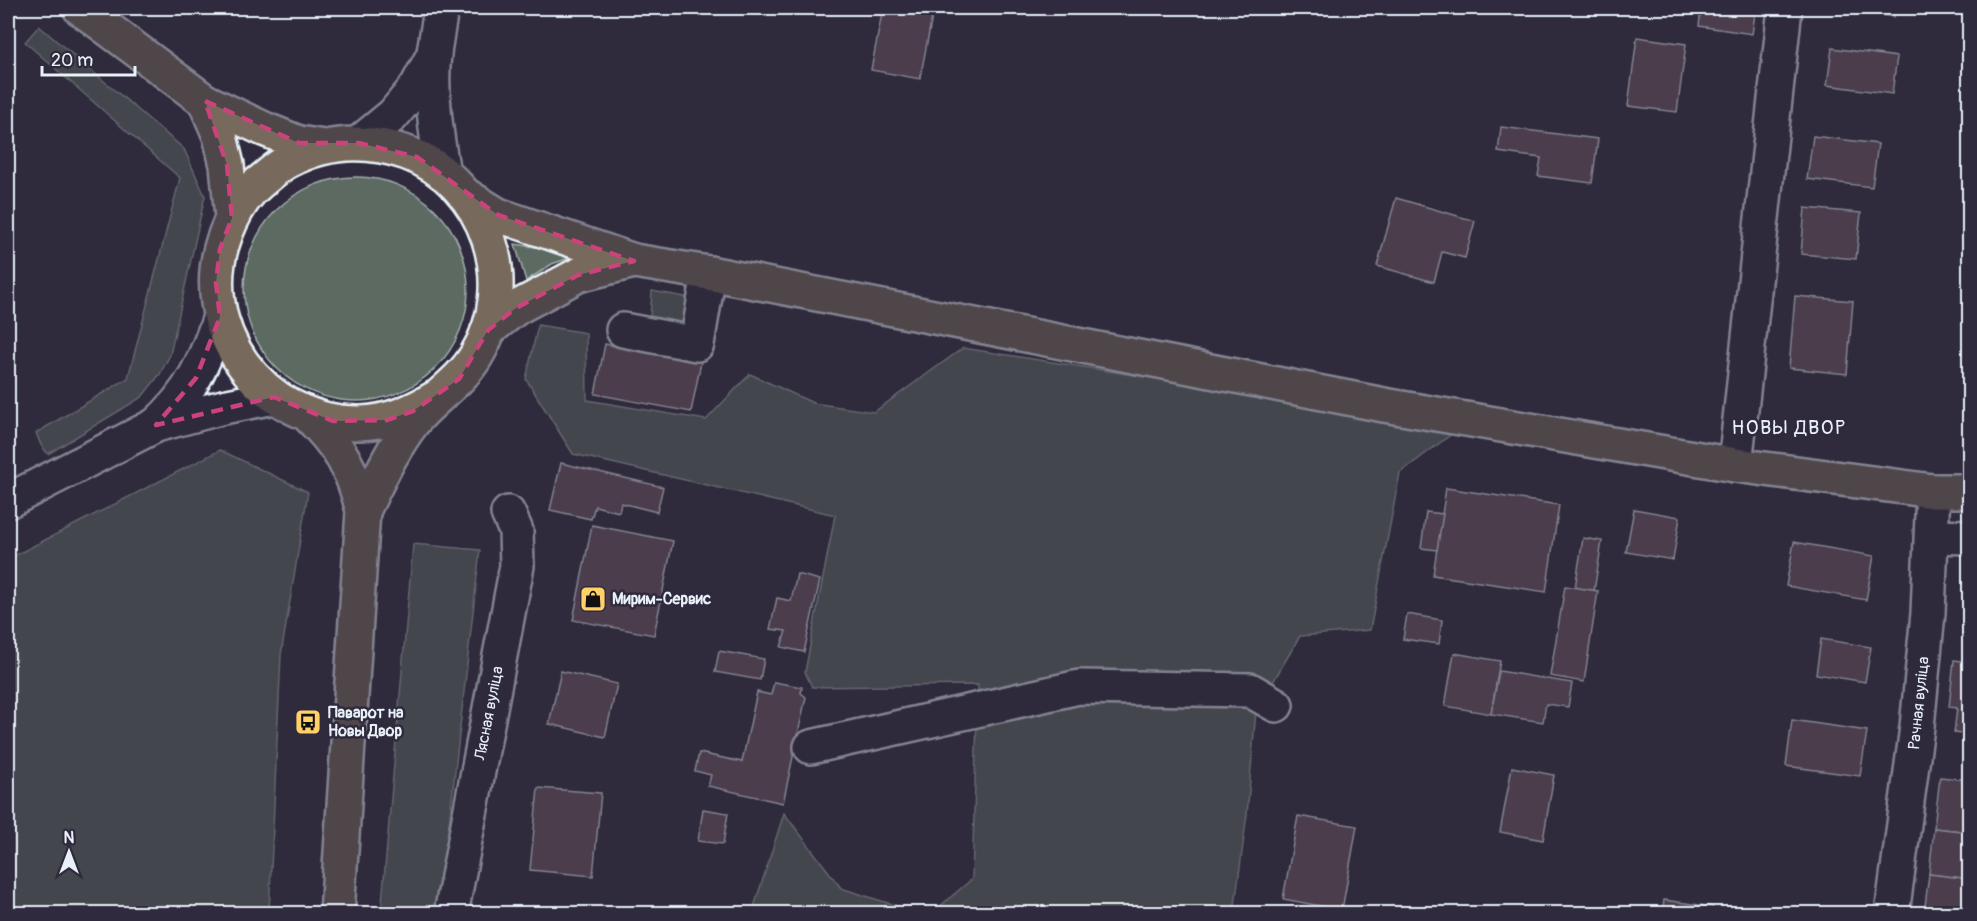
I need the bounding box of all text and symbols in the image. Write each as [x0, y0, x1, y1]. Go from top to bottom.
scale bar [42, 39, 135, 77]
text: 20 m [51, 49, 93, 72]
district label: НОВЫ ДВОР [1732, 415, 1846, 440]
shop icon: Мирим-Сервис [578, 584, 608, 614]
place label: Мирим-Сервис [612, 589, 711, 609]
street label: Рачная вуліца [1904, 656, 1934, 750]
street label: Лясная вуліца [470, 664, 508, 763]
place label: Паварот на Новы Двор [328, 703, 404, 741]
bus stop icon: Паварот на Новы Двор [293, 707, 323, 737]
north arrow [39, 822, 99, 882]
text: N [64, 828, 75, 848]

